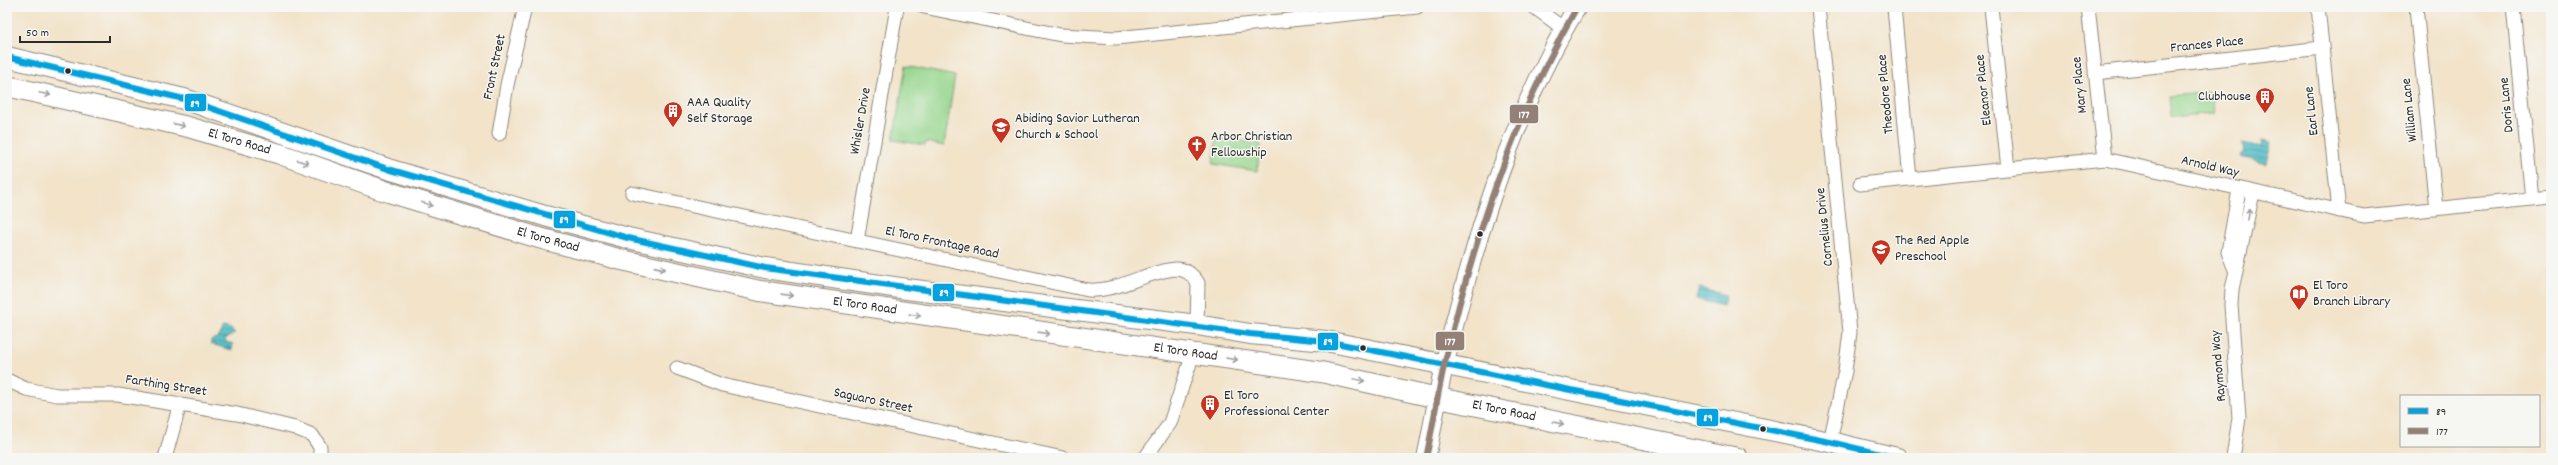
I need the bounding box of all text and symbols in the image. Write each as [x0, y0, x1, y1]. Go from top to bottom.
scale bar [20, 18, 110, 44]
text: 50 m [26, 25, 49, 42]
street label: Frances Place [2169, 31, 2245, 59]
street label: Front Street [478, 32, 512, 102]
street label: Theodore Place [1873, 53, 1899, 135]
street label: Eleanor Place [1970, 53, 1998, 127]
street label: Mary Place [2067, 56, 2093, 114]
unlabelled marker [63, 66, 73, 76]
street label: William Lane [2397, 77, 2423, 143]
street label: Doris Lane [2495, 77, 2519, 133]
street label: Earl Lane [2299, 85, 2325, 137]
street label: Whisler Drive [845, 86, 877, 156]
building icon: Clubhouse [2254, 86, 2276, 114]
place label: Clubhouse [2198, 87, 2251, 107]
one-way arrow [38, 90, 51, 98]
line badge: 89 [184, 93, 207, 112]
place label: AAA Quality Self Storage [687, 93, 752, 129]
text: 89 [190, 97, 200, 113]
building icon: AAA Quality Self Storage [662, 100, 684, 128]
line badge: 177 [1509, 104, 1539, 124]
text: 177 [1519, 108, 1530, 124]
place label: Abiding Savior Lutheran Church & School [1015, 109, 1140, 145]
school or university icon: Abiding Savior Lutheran Church & School [990, 116, 1012, 144]
one-way arrow [172, 121, 185, 129]
street label: El Toro Road [206, 123, 273, 161]
place label: Arbor Christian Fellowship [1211, 127, 1292, 163]
church icon: Arbor Christian Fellowship [1186, 134, 1208, 162]
street label: Arnold Way [2179, 151, 2241, 183]
one-way arrow [297, 159, 309, 167]
street label: Cornelius Drive [1811, 187, 1839, 267]
one-way arrow [420, 201, 433, 208]
one-way arrow [2246, 208, 2254, 221]
line badge: 89 [553, 210, 576, 229]
text: 89 [559, 213, 569, 229]
street label: El Toro Frontage Road [883, 221, 1001, 265]
street label: El Toro Road [514, 222, 582, 258]
unlabelled marker [1475, 229, 1485, 239]
place label: The Red Apple Preschool [1895, 231, 1969, 267]
school or university icon: The Red Apple Preschool [1870, 238, 1892, 266]
one-way arrow [653, 265, 666, 273]
place label: El Toro Branch Library [2313, 276, 2390, 312]
line badge: 89 [932, 283, 955, 302]
library icon: El Toro Branch Library [2288, 283, 2310, 311]
text: 89 [939, 286, 949, 302]
one-way arrow [780, 291, 793, 299]
street label: El Toro Road [832, 292, 898, 321]
one-way arrow [908, 311, 921, 319]
one-way arrow [1037, 329, 1050, 337]
street label: Raymond Way [2206, 329, 2232, 402]
line badge: 177 [1435, 331, 1465, 351]
line badge: 89 [1317, 332, 1339, 351]
text: 89 [1323, 335, 1333, 351]
text: 177 [1445, 335, 1456, 351]
street label: El Toro Road [1152, 338, 1219, 367]
unlabelled marker [1358, 343, 1368, 353]
one-way arrow [1225, 355, 1238, 363]
street label: Farthing Street [124, 370, 208, 402]
one-way arrow [1352, 377, 1365, 385]
street label: Saguaro Street [832, 383, 914, 419]
place label: El Toro Professional Center [1224, 386, 1330, 422]
building icon: El Toro Professional Center [1199, 393, 1221, 421]
street label: El Toro Road [1470, 395, 1537, 427]
legend [2400, 395, 2540, 447]
text: 89 [2436, 404, 2446, 421]
line badge: 89 [1696, 408, 1719, 427]
text: 89 [1703, 411, 1713, 427]
one-way arrow [1552, 419, 1565, 427]
unlabelled marker [1758, 424, 1768, 434]
text: 177 [2436, 424, 2448, 441]

